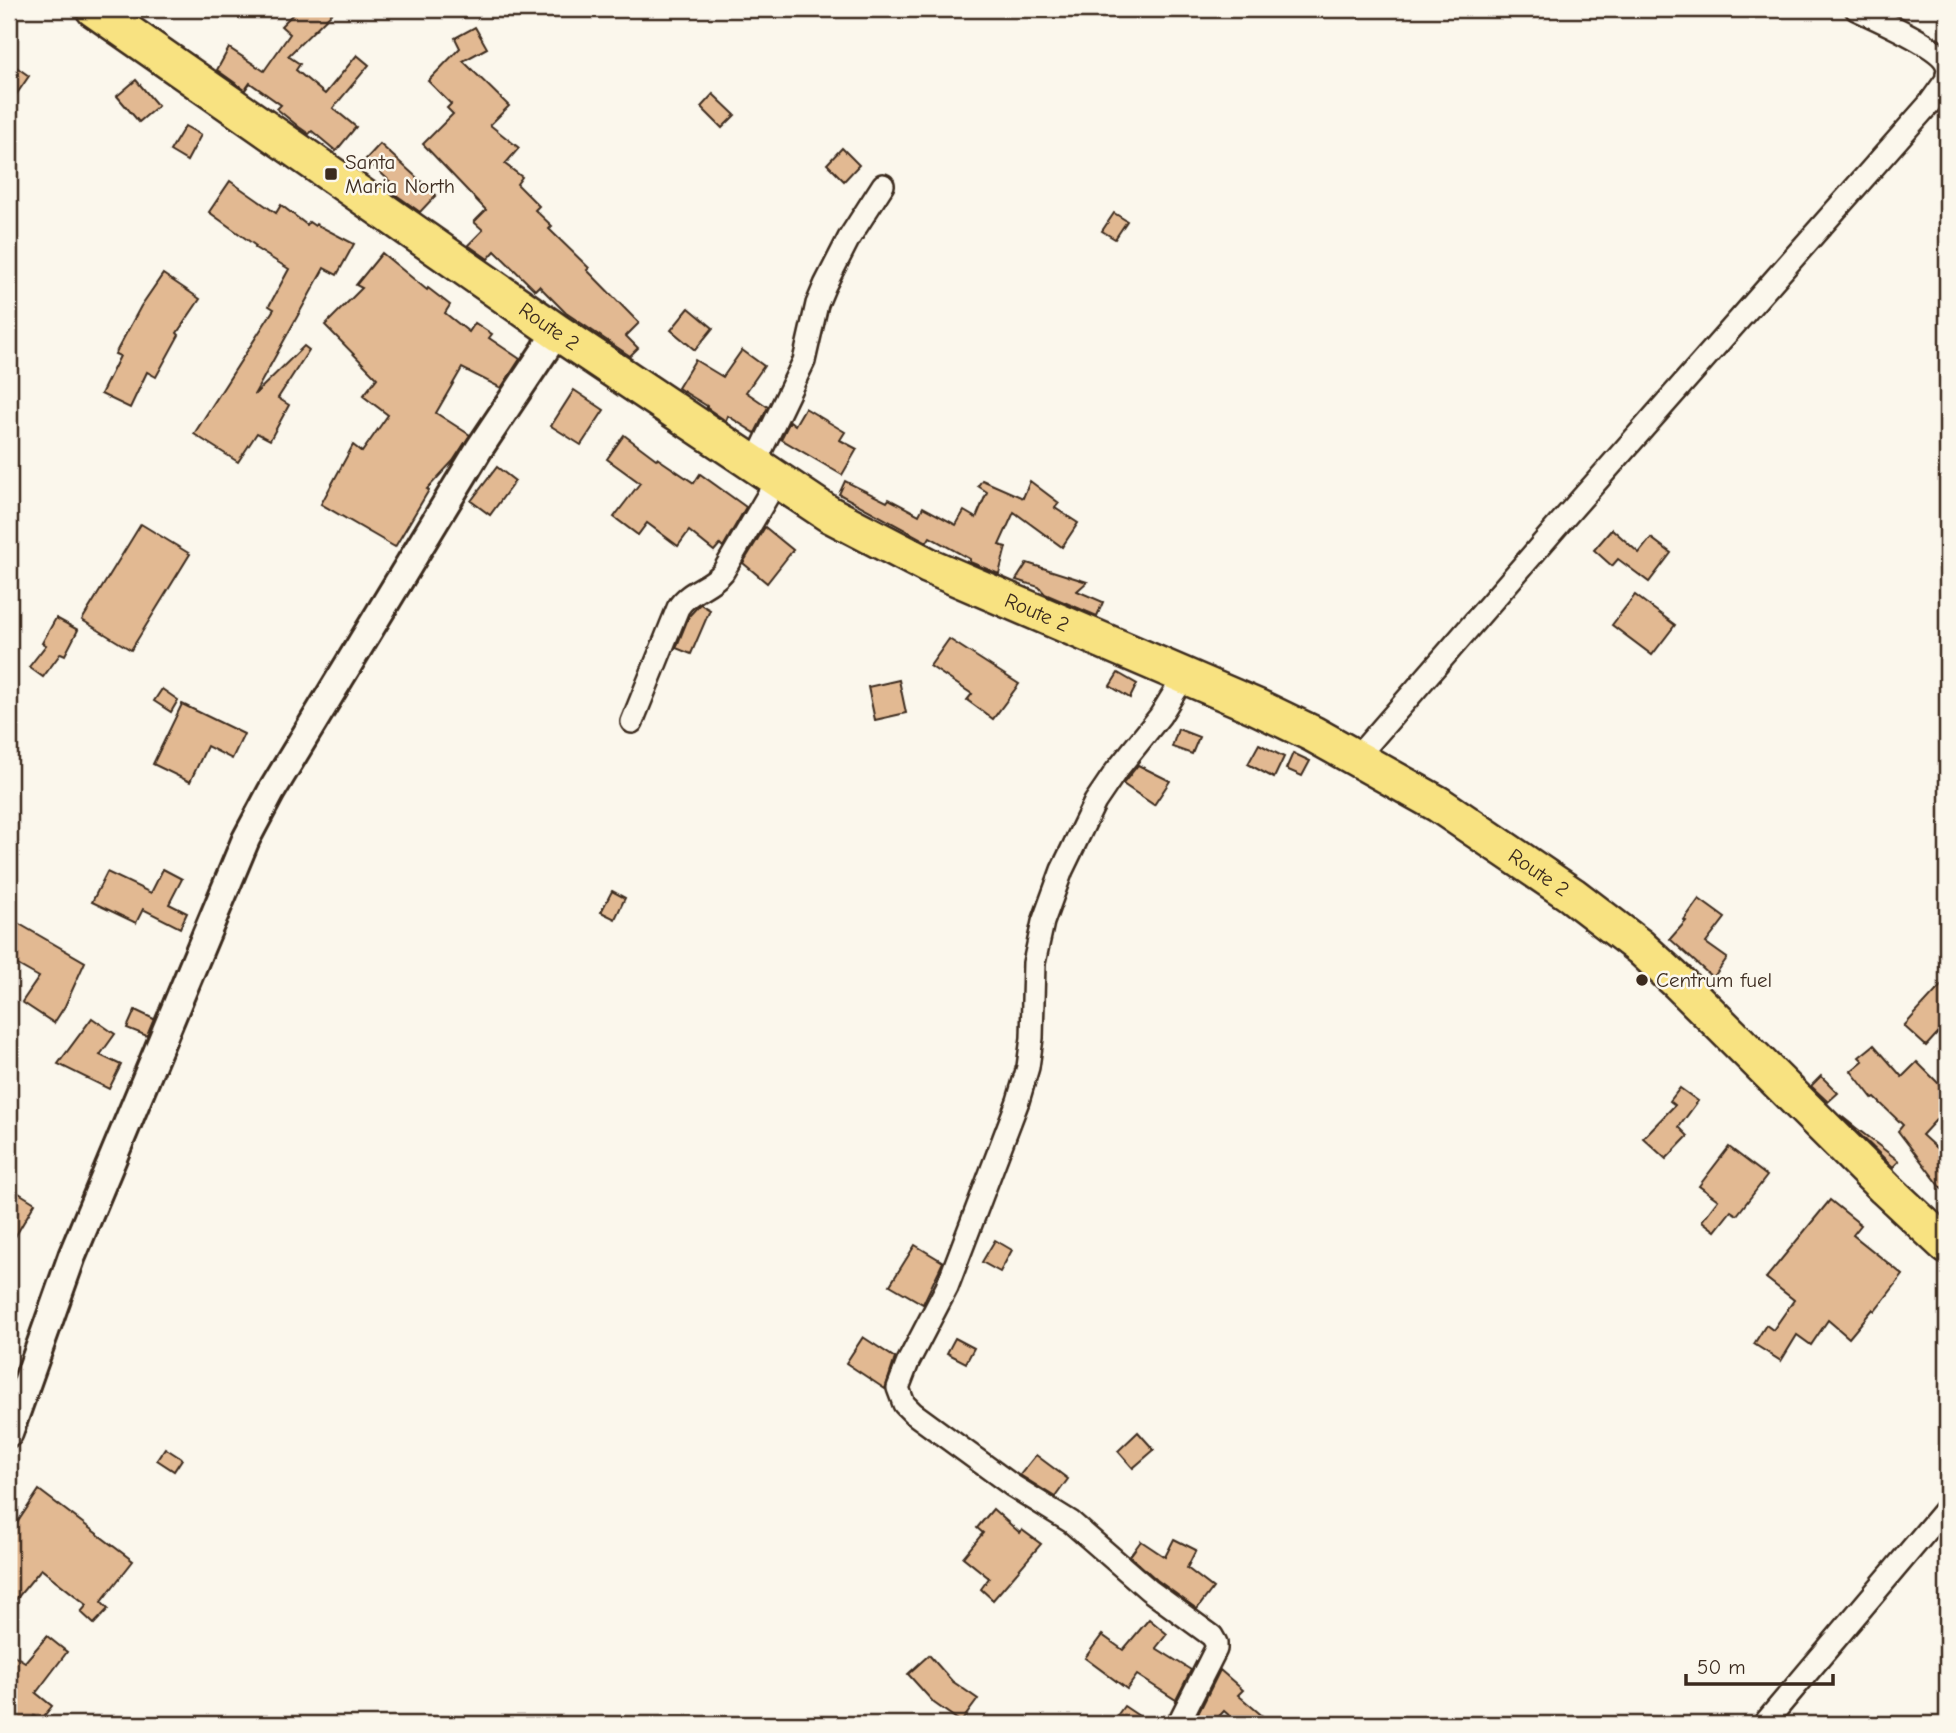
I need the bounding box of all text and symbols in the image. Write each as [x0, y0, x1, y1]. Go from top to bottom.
place label: Santa Maria North [345, 150, 455, 198]
marker: Santa Maria North [323, 166, 339, 182]
street label: Route 2 [514, 297, 584, 356]
street label: Route 2 [1001, 588, 1073, 637]
street label: Route 2 [1504, 844, 1574, 902]
place label: Centrum fuel [1656, 968, 1772, 992]
marker: Centrum fuel [1634, 972, 1650, 988]
scale bar [1686, 1642, 1834, 1686]
text: 50 m [1697, 1655, 1746, 1679]

